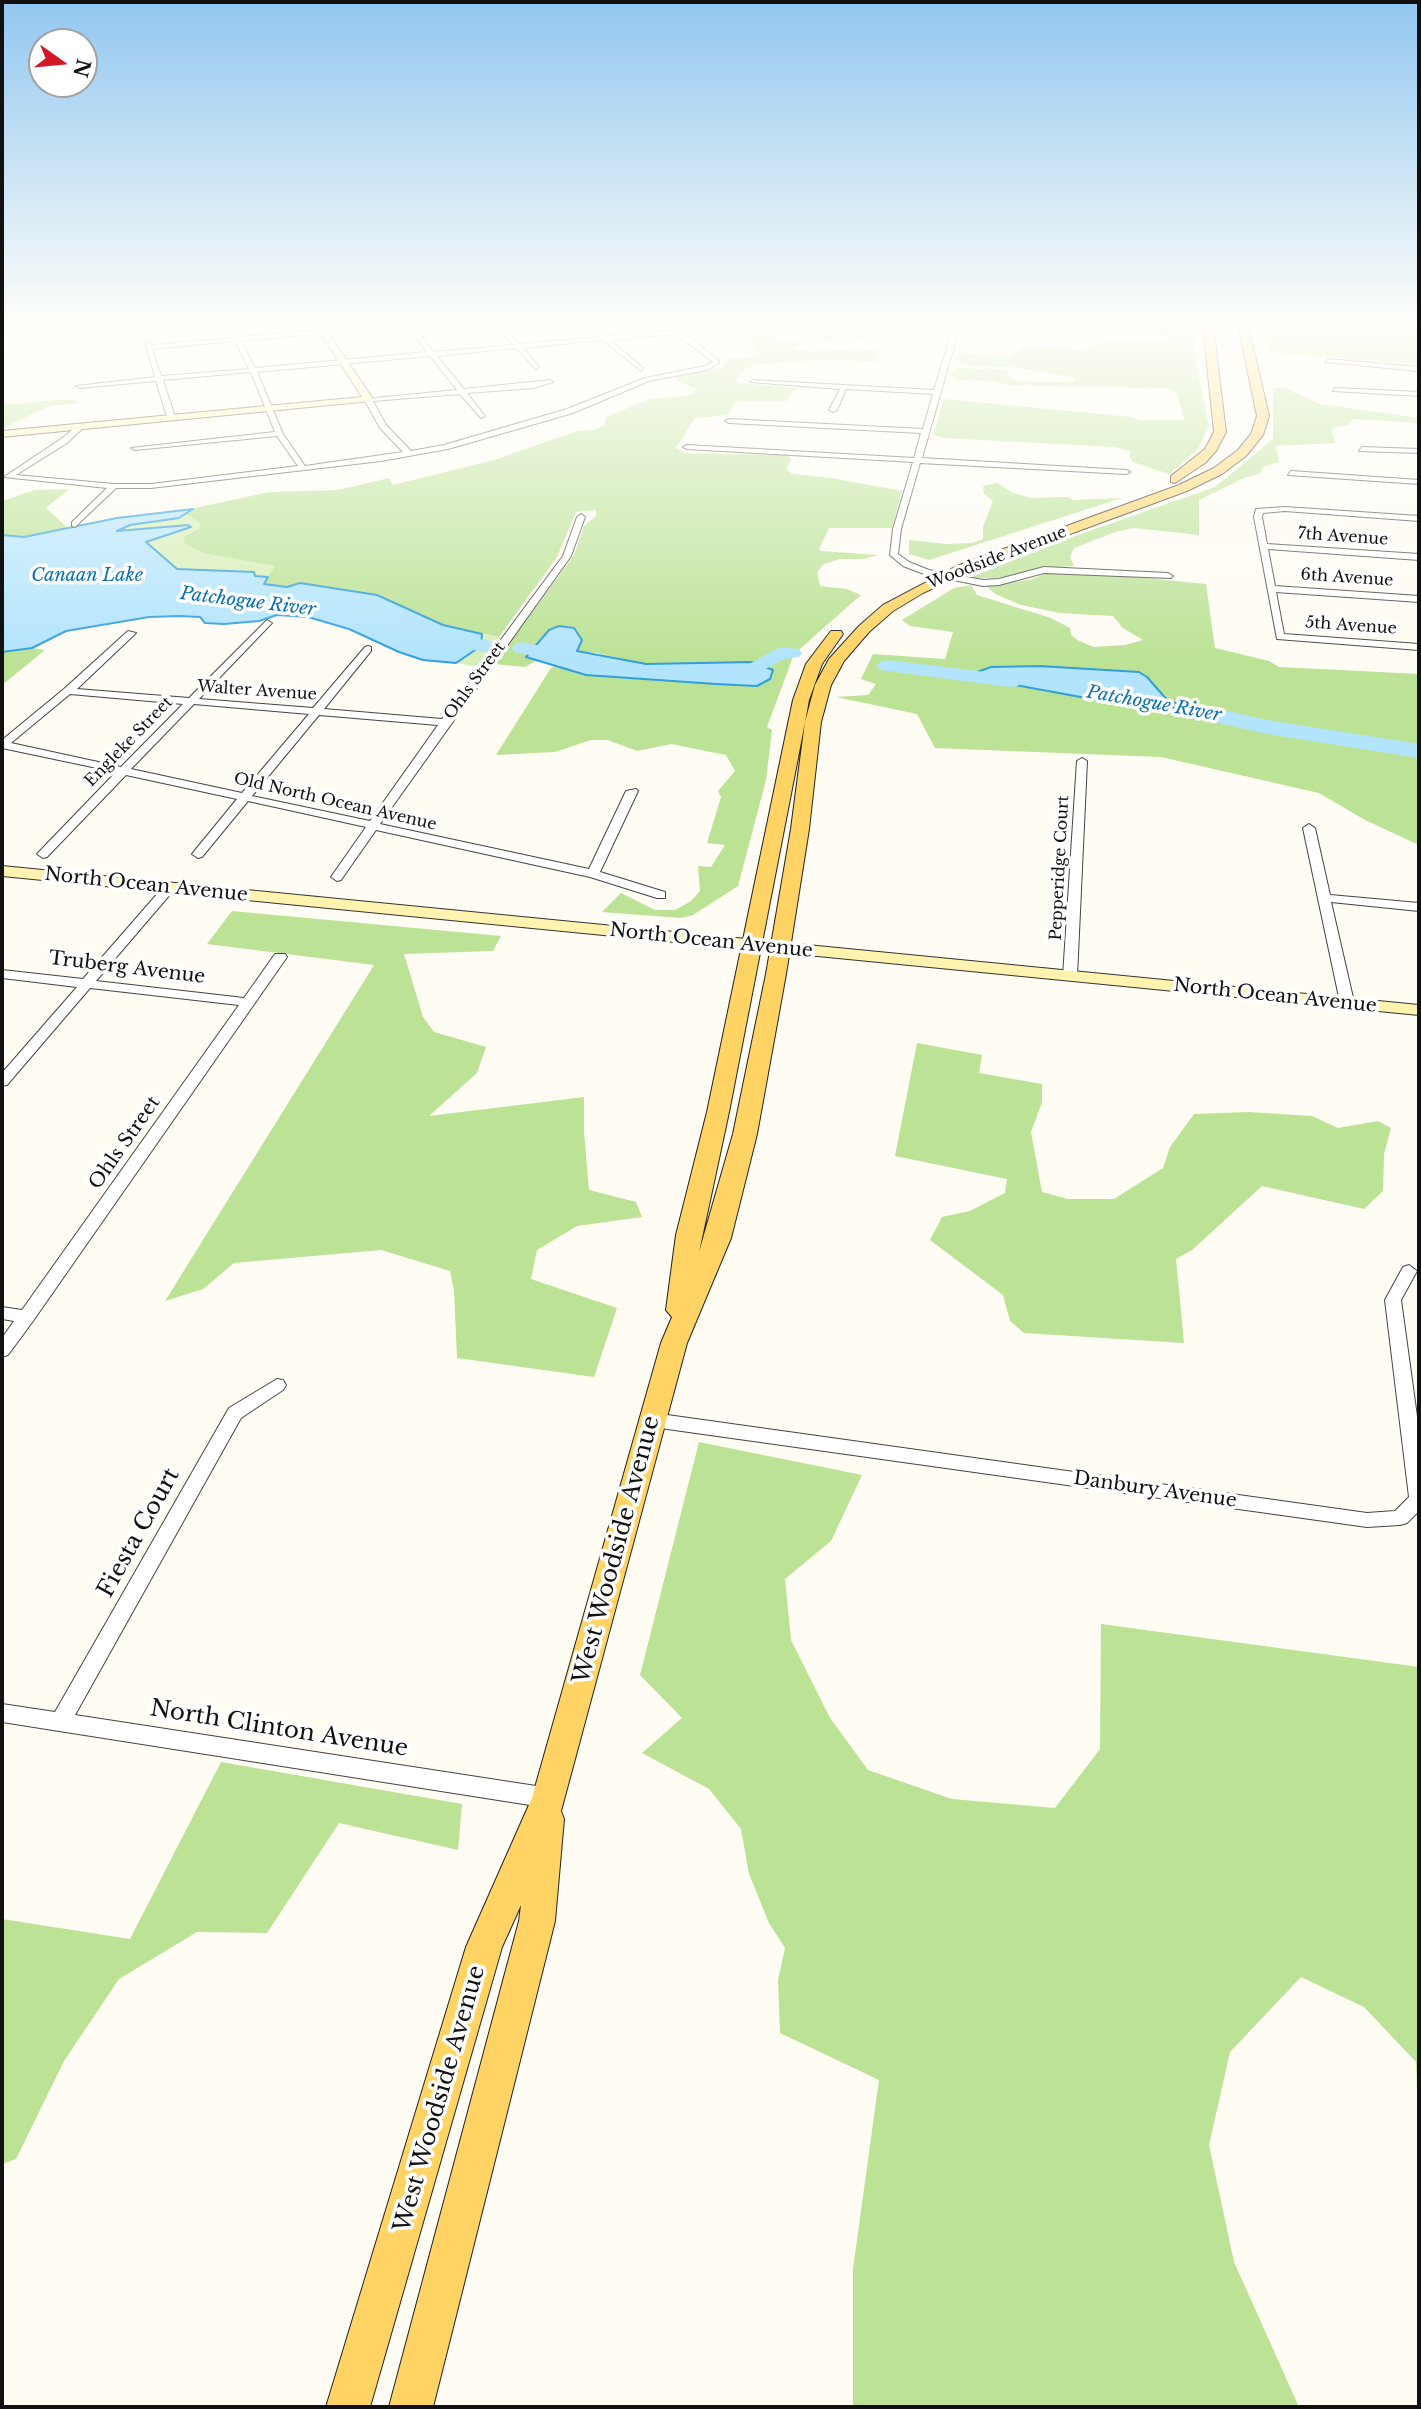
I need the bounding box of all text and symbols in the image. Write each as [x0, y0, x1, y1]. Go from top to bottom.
north arrow [28, 28, 98, 98]
text: N [68, 56, 95, 80]
street label: Woodside Avenue [925, 523, 1069, 593]
street label: 7th Avenue [1297, 524, 1389, 550]
water label: Canaan Lake [31, 565, 143, 587]
street label: 6th Avenue [1300, 565, 1394, 591]
water label: Patchogue River [179, 583, 317, 621]
street label: 5th Avenue [1305, 613, 1397, 639]
street label: Ohls Street [440, 638, 510, 724]
street label: Walter Avenue [197, 677, 317, 705]
water label: Patchogue River [1085, 682, 1223, 726]
street label: Engleke Street [81, 693, 177, 791]
street label: Old North Ocean Avenue [232, 769, 438, 835]
street label: Pepperidge Court [1047, 795, 1073, 941]
street label: North Ocean Avenue [43, 863, 249, 907]
street label: North Ocean Avenue [608, 919, 814, 963]
street label: Truberg Avenue [48, 947, 206, 989]
street label: North Ocean Avenue [1172, 974, 1378, 1018]
street label: Ohls Street [85, 1092, 165, 1194]
street label: West Woodside Avenue [568, 1413, 666, 1687]
street label: Fiesta Court [92, 1464, 186, 1602]
street label: Danbury Avenue [1072, 1467, 1238, 1513]
street label: North Clinton Avenue [148, 1695, 410, 1763]
street label: West Woodside Avenue [389, 1962, 491, 2236]

